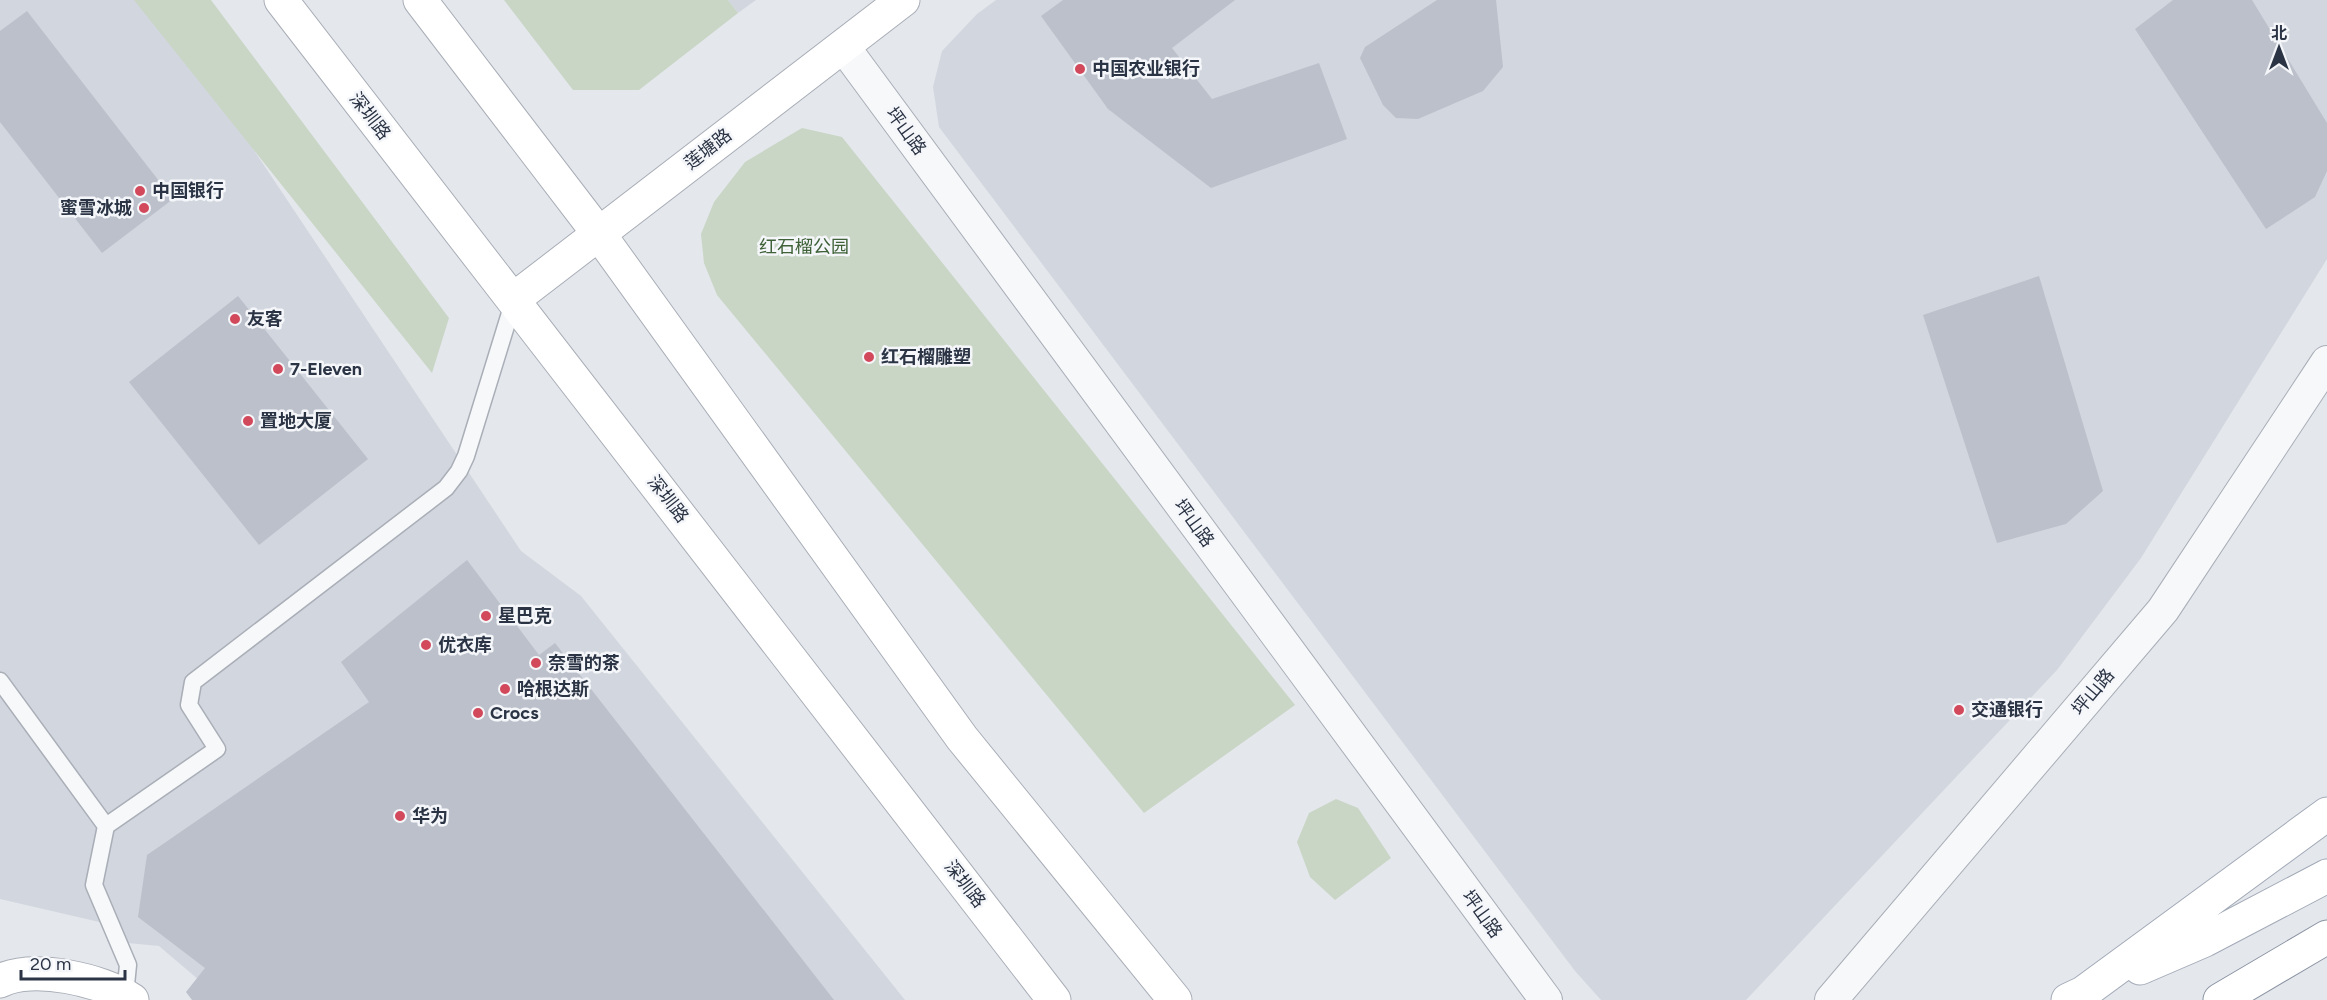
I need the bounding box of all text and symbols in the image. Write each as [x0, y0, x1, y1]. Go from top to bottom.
north arrow [2249, 18, 2309, 78]
text: 北 [2271, 24, 2287, 43]
place label: 中国农业银行 [1092, 58, 1200, 80]
marker: 中国农业银行 [1073, 62, 1087, 76]
street label: 深圳路 [345, 88, 395, 144]
street label: 坪山路 [881, 103, 931, 159]
street label: 莲塘路 [680, 124, 736, 174]
place label: 中国银行 [152, 180, 224, 202]
marker: 中国银行 [133, 184, 147, 198]
place label: 蜜雪冰城 [60, 197, 132, 219]
marker: 蜜雪冰城 [137, 201, 151, 215]
park label: 红石榴公园 [759, 236, 849, 258]
place label: 友客 [247, 308, 283, 330]
marker: 友客 [228, 312, 242, 326]
place label: 红石榴雕塑 [881, 346, 971, 368]
marker: 红石榴雕塑 [862, 350, 876, 364]
place label: 7-Eleven [290, 358, 362, 380]
marker: 7-Eleven [271, 362, 285, 376]
place label: 置地大厦 [260, 410, 332, 432]
marker: 置地大厦 [241, 414, 255, 428]
street label: 深圳路 [643, 471, 693, 527]
street label: 坪山路 [1169, 495, 1219, 551]
place label: 星巴克 [498, 605, 552, 627]
marker: 星巴克 [479, 609, 493, 623]
place label: 优衣库 [438, 634, 492, 656]
marker: 优衣库 [419, 638, 433, 652]
place label: 奈雪的茶 [548, 652, 620, 674]
marker: 奈雪的茶 [529, 656, 543, 670]
street label: 坪山路 [2067, 664, 2119, 720]
place label: 哈根达斯 [517, 678, 589, 700]
marker: 哈根达斯 [498, 682, 512, 696]
place label: 交通银行 [1971, 699, 2043, 721]
place label: Crocs [490, 702, 539, 724]
marker: 交通银行 [1952, 703, 1966, 717]
marker: Crocs [471, 706, 485, 720]
place label: 华为 [412, 805, 448, 827]
marker: 华为 [393, 809, 407, 823]
street label: 深圳路 [940, 856, 990, 912]
street label: 坪山路 [1457, 886, 1507, 942]
scale bar [21, 943, 124, 981]
text: 20 m [30, 953, 71, 975]

